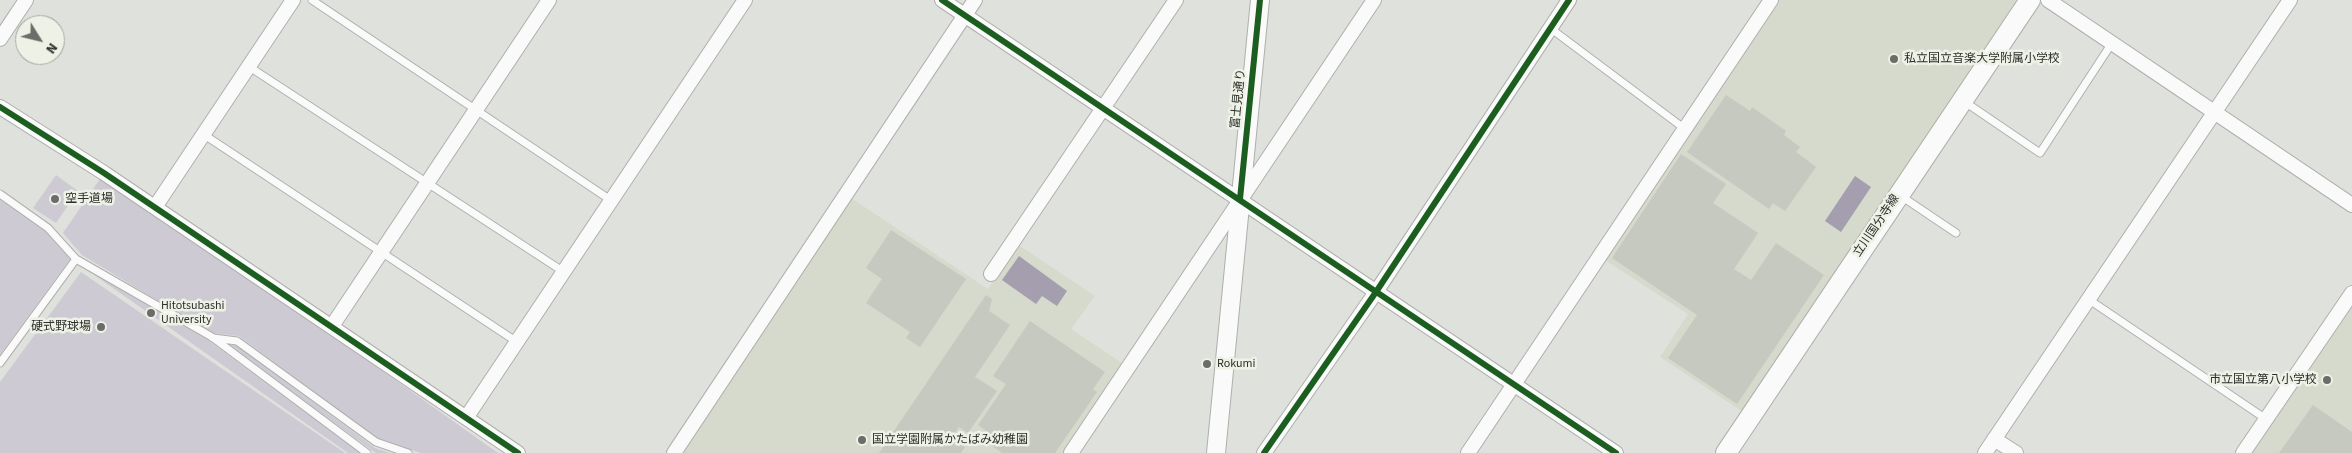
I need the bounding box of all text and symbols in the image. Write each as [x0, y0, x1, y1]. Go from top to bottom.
north arrow [15, 15, 65, 65]
text: N [40, 39, 62, 58]
place label: 私立国立音楽大学附属小学校 [1904, 52, 2060, 66]
marker: 私立国立音楽大学附属小学校 [1888, 53, 1900, 65]
street label: 富士見通り [1229, 68, 1249, 130]
place label: 空手道場 [65, 192, 113, 206]
street label: 立川国分寺線 [1851, 192, 1903, 260]
marker: 空手道場 [49, 193, 61, 205]
place label: Hitotsubashi University [161, 299, 224, 327]
marker: Hitotsubashi University [145, 307, 157, 319]
place label: 硬式野球場 [31, 320, 91, 334]
marker: 硬式野球場 [95, 321, 107, 333]
place label: Rokumi [1217, 357, 1255, 371]
marker: Rokumi [1201, 358, 1213, 370]
place label: 市立国立第八小学校 [2209, 373, 2317, 387]
marker: 市立国立第八小学校 [2321, 374, 2333, 386]
place label: 国立学園附属かたばみ幼稚園 [872, 433, 1028, 447]
marker: 国立学園附属かたばみ幼稚園 [856, 434, 868, 446]

